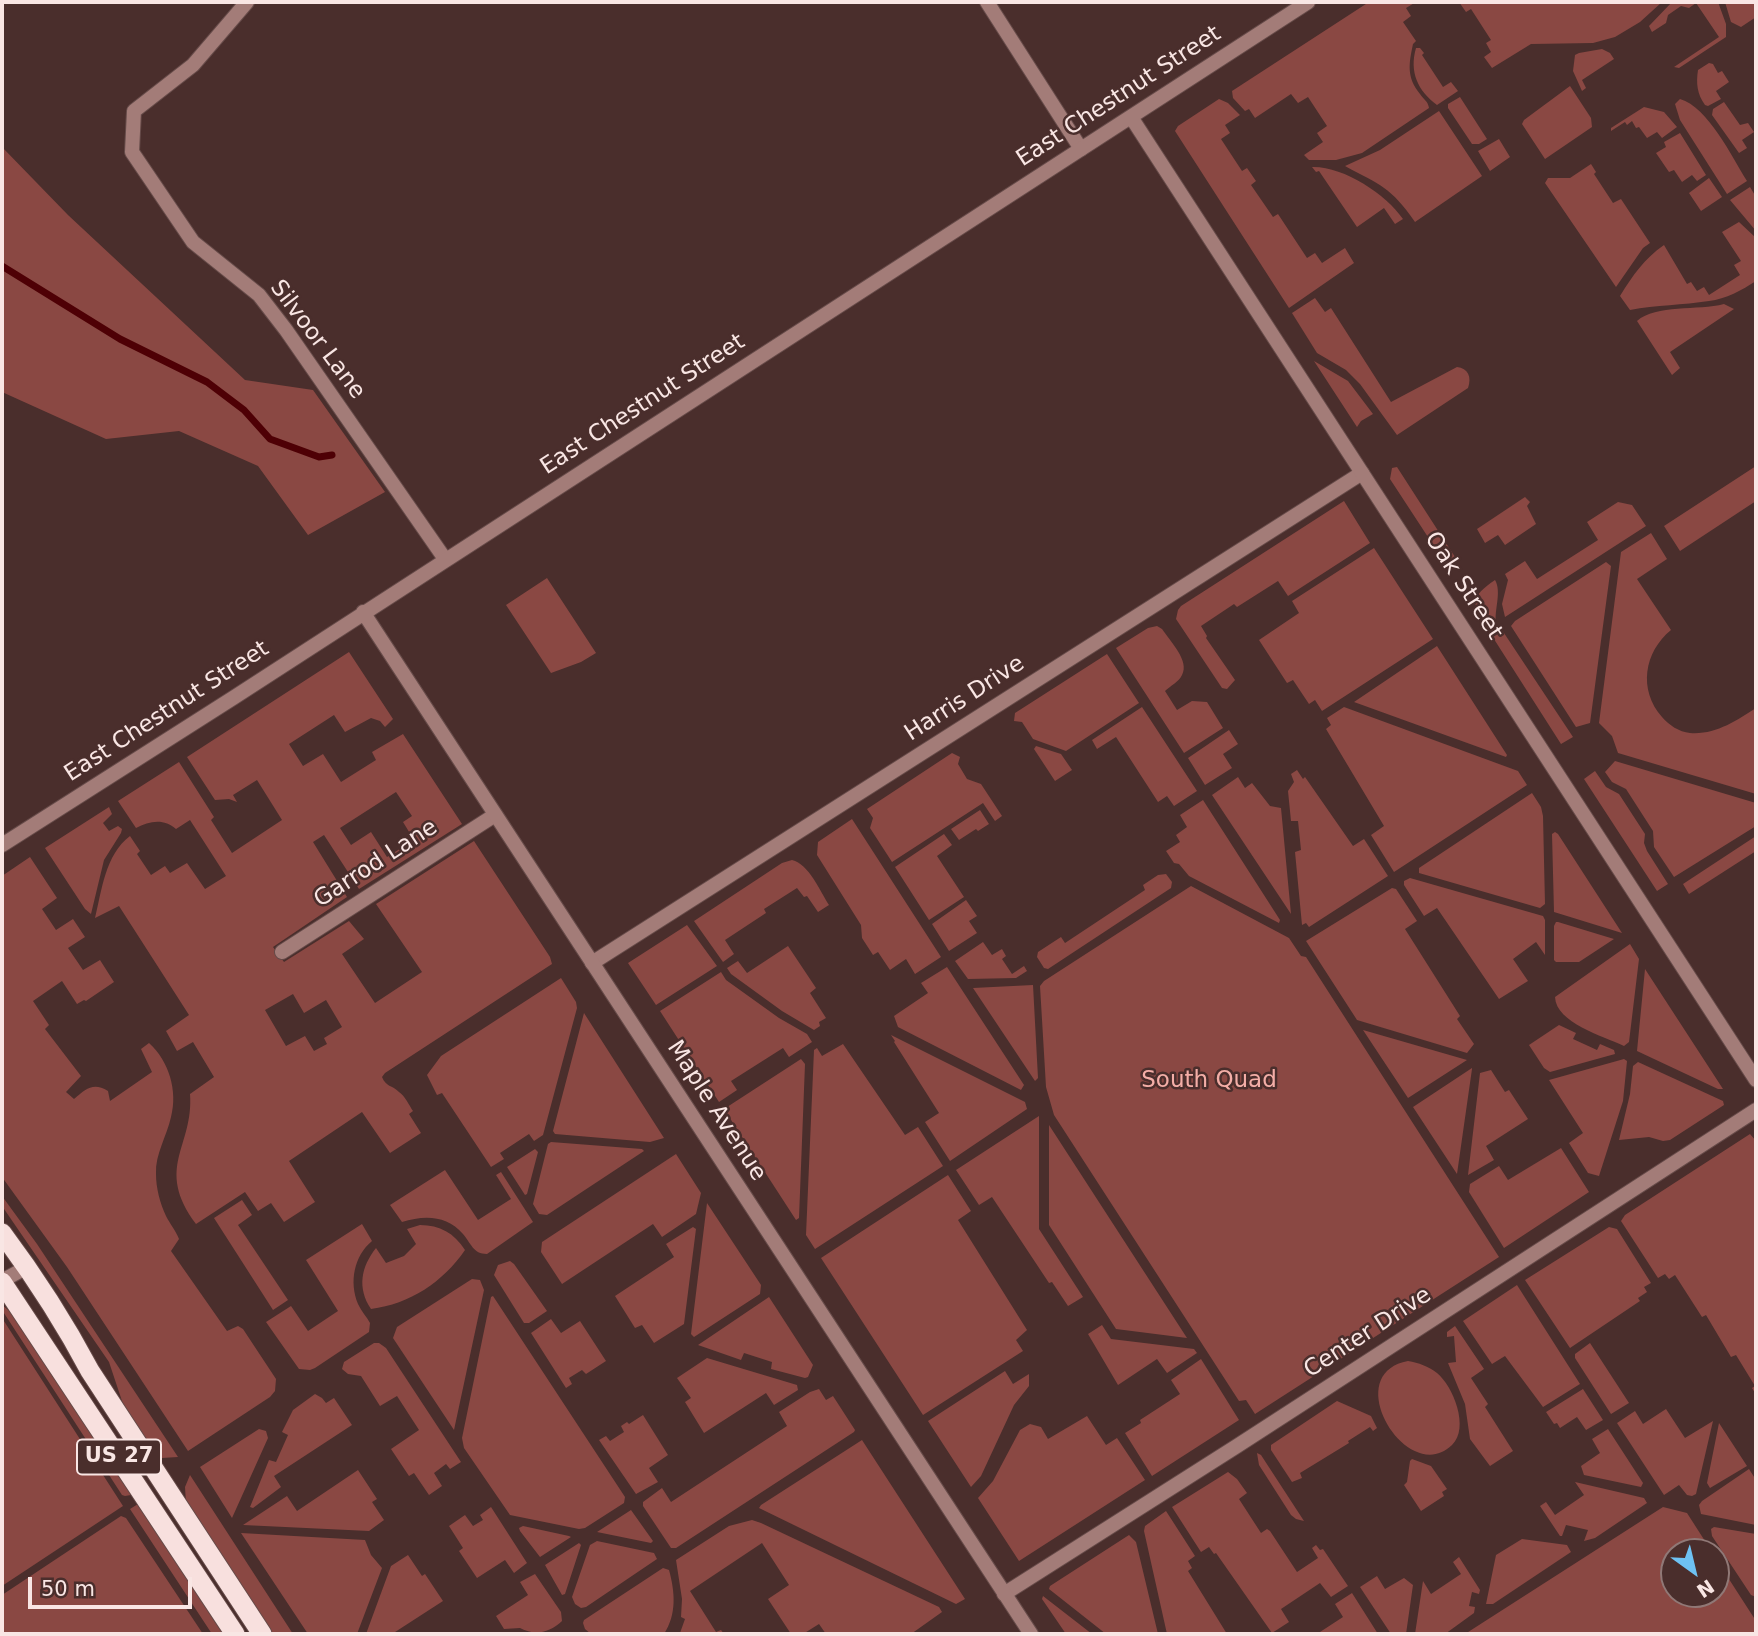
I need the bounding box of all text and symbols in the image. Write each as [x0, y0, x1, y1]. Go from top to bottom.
street label: East Chestnut Street [1012, 21, 1226, 173]
street label: Silvoor Lane [263, 275, 371, 405]
street label: East Chestnut Street [536, 329, 750, 481]
street label: Oak Street [1418, 527, 1508, 645]
street label: East Chestnut Street [60, 636, 274, 788]
street label: Harris Drive [900, 650, 1030, 748]
street label: Garrod Lane [309, 814, 443, 914]
street label: Maple Avenue [660, 1036, 772, 1186]
park label: South Quad [1141, 1067, 1277, 1095]
street label: Center Drive [1299, 1282, 1437, 1384]
road number: US 27 [77, 1440, 161, 1474]
north arrow [1660, 1538, 1730, 1608]
scale bar [32, 1562, 196, 1606]
text: N [1693, 1575, 1718, 1602]
text: 50 m [41, 1577, 95, 1601]

